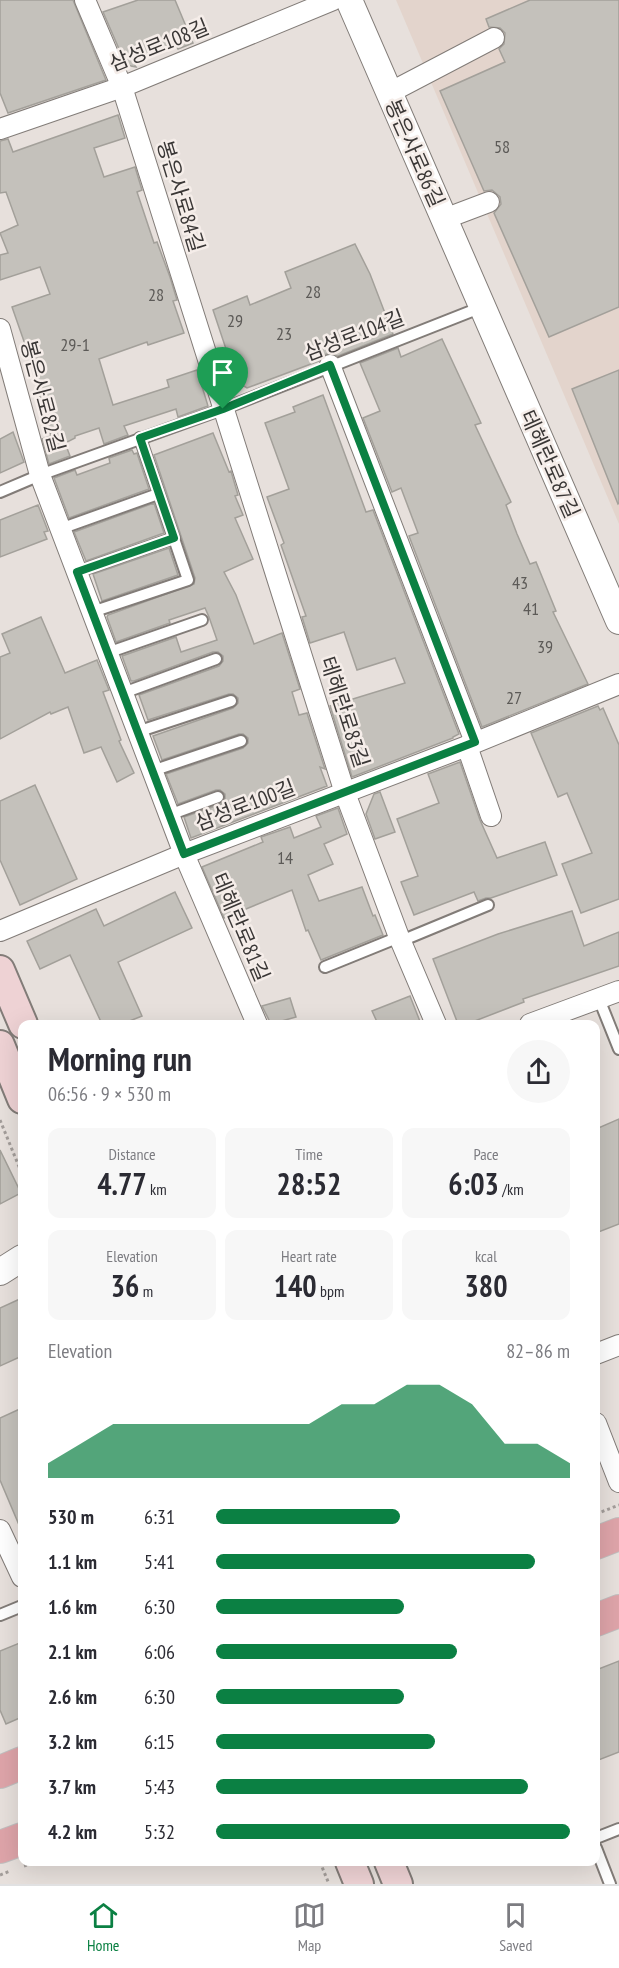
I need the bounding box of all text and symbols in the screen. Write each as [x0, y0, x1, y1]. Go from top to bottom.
street label: 삼성로108길 [105, 13, 213, 77]
street label: 봉은사로86길 [379, 95, 451, 211]
house number: 58 [494, 135, 510, 158]
street label: 봉은사로84길 [151, 137, 211, 255]
house number: 28 [305, 280, 321, 303]
house number: 28 [148, 283, 164, 306]
street label: 삼성로104길 [300, 303, 408, 367]
house number: 29 [227, 309, 243, 332]
house number: 23 [276, 322, 292, 345]
house number: 29-1 [60, 333, 90, 356]
street label: 봉은사로82길 [15, 337, 71, 455]
pin [197, 347, 248, 409]
icon: arrive [206, 356, 239, 389]
street label: 테헤란로87길 [514, 406, 586, 522]
house number: 43 [512, 571, 528, 594]
house number: 41 [523, 597, 539, 620]
house number: 39 [537, 635, 553, 658]
street label: 테헤란로83길 [314, 653, 376, 771]
house number: 27 [506, 686, 522, 709]
street label: 삼성로100길 [191, 773, 299, 837]
house number: 14 [277, 846, 293, 869]
street label: 테헤란로81길 [206, 869, 276, 985]
text: Morning run [48, 1037, 192, 1080]
button: share [507, 1040, 570, 1103]
text: 06:56 · 9 × 530 m [48, 1081, 171, 1107]
text: Distance [108, 1144, 156, 1164]
text: Time [295, 1144, 323, 1164]
text: Pace [473, 1144, 499, 1164]
text: 4.77 [97, 1164, 147, 1203]
text: 28:52 [277, 1164, 341, 1203]
text: 6:03 [448, 1164, 499, 1203]
text: km [147, 1179, 167, 1199]
text: /km [499, 1179, 524, 1199]
text: Elevation [106, 1246, 158, 1266]
text: Heart rate [281, 1246, 337, 1266]
text: kcal [475, 1246, 497, 1266]
text: 36 [111, 1266, 139, 1305]
text: 140 [274, 1266, 317, 1305]
text: 380 [464, 1266, 508, 1305]
text: m [139, 1281, 153, 1301]
text: bpm [317, 1281, 344, 1301]
text: Elevation [48, 1338, 112, 1364]
text: 82–86 m [506, 1338, 570, 1364]
text: 530 m [48, 1504, 94, 1530]
text: 6:31 [144, 1504, 175, 1530]
text: 1.1 km [48, 1549, 97, 1575]
text: 5:41 [144, 1549, 175, 1575]
text: 1.6 km [48, 1594, 97, 1620]
text: 6:30 [144, 1594, 175, 1620]
text: 2.1 km [48, 1639, 97, 1665]
text: 6:06 [144, 1639, 175, 1665]
text: 2.6 km [48, 1684, 97, 1710]
text: 6:30 [144, 1684, 175, 1710]
text: 3.2 km [48, 1729, 97, 1755]
text: 6:15 [144, 1729, 175, 1755]
text: 3.7 km [48, 1774, 96, 1800]
text: 5:43 [144, 1774, 175, 1800]
text: 4.2 km [48, 1819, 97, 1845]
text: 5:32 [144, 1819, 175, 1845]
tab: Home [87, 1899, 120, 1955]
tab: Map [293, 1899, 326, 1955]
tab: Saved [499, 1899, 532, 1955]

